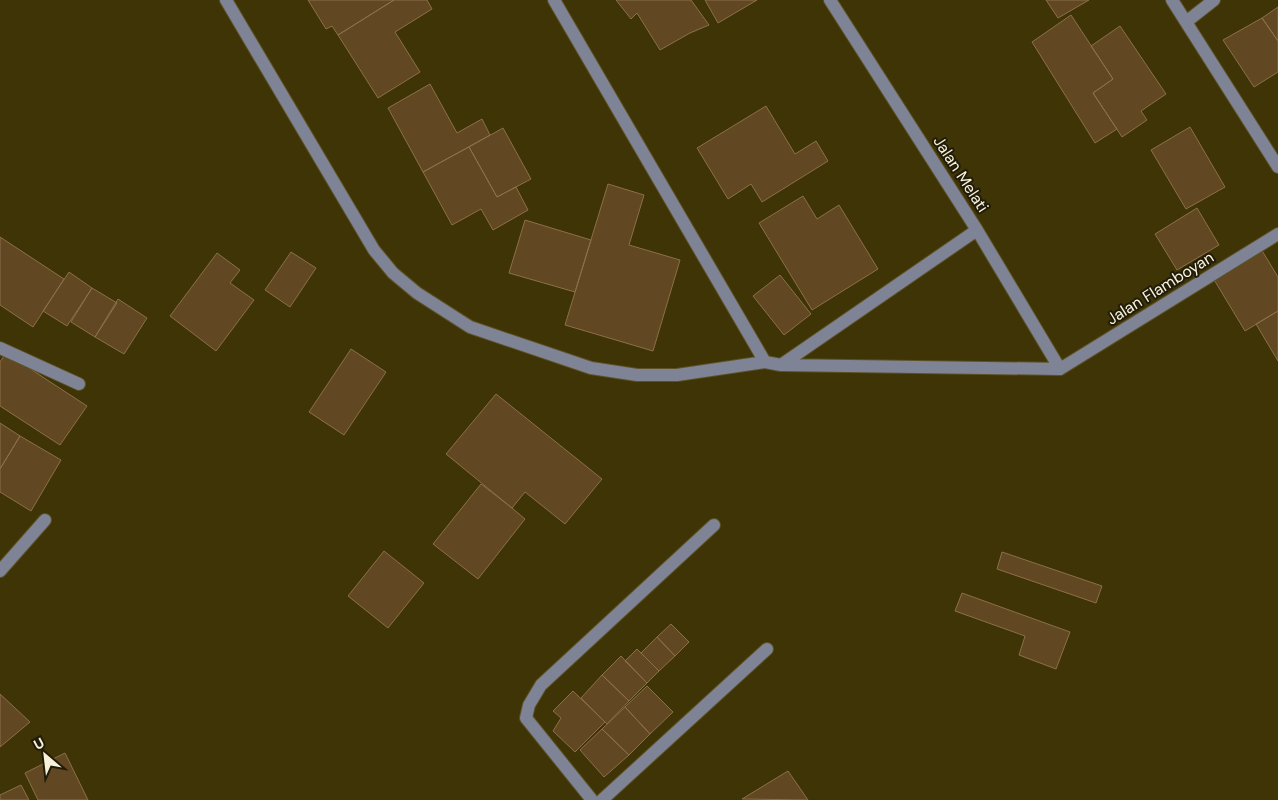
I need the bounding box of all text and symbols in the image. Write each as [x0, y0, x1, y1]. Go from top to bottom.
street label: Jalan Melati [928, 132, 994, 216]
street label: Jalan Flamboyan [1102, 247, 1218, 329]
north arrow [20, 730, 70, 780]
text: U [30, 733, 47, 754]

